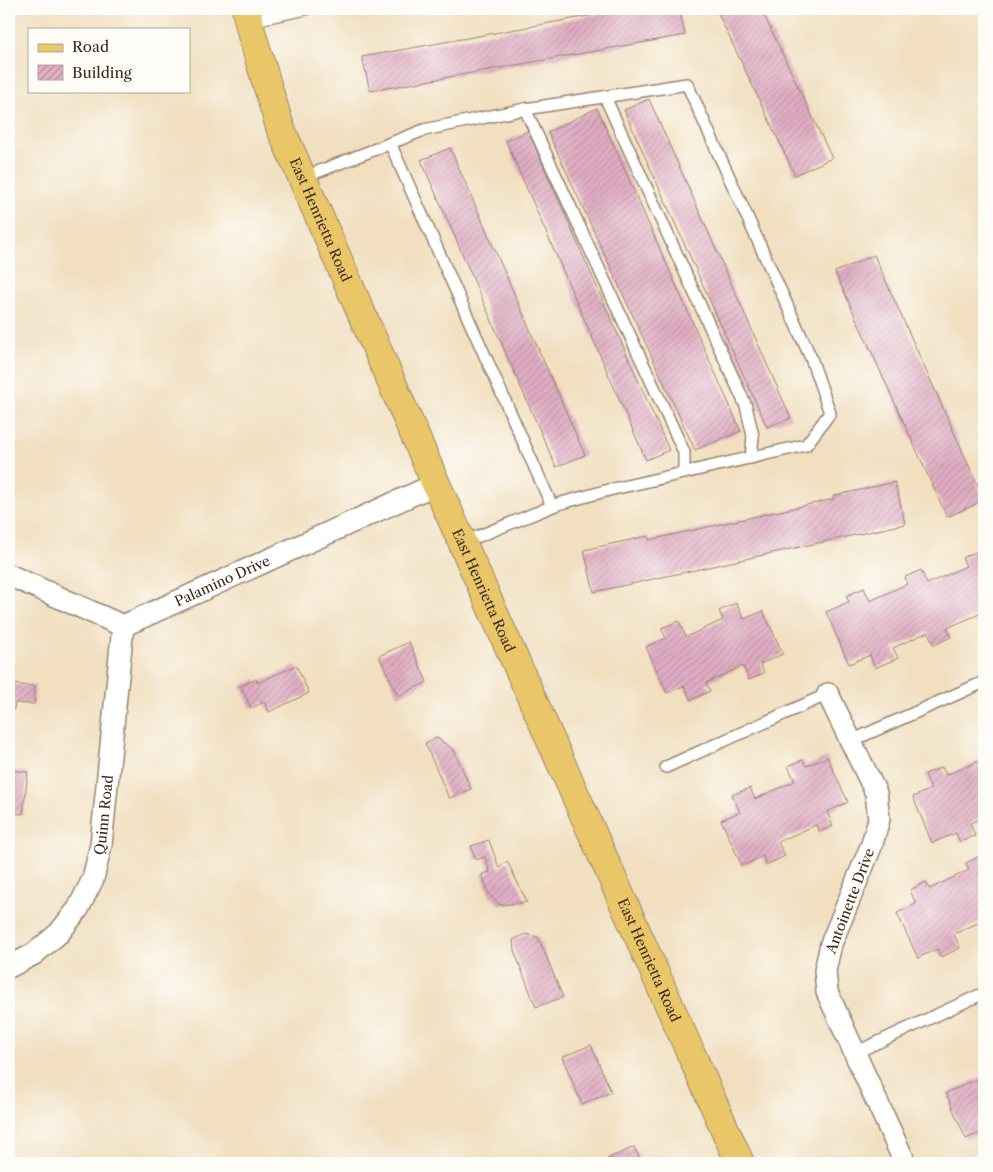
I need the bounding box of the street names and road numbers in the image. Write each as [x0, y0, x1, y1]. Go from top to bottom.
street label: East Henrietta Road [286, 155, 356, 285]
street label: East Henrietta Road [448, 526, 519, 655]
street label: Palamino Drive [172, 551, 273, 610]
street label: Quinn Road [90, 774, 117, 857]
street label: Antoinette Drive [821, 846, 878, 957]
street label: East Henrietta Road [614, 895, 685, 1025]

